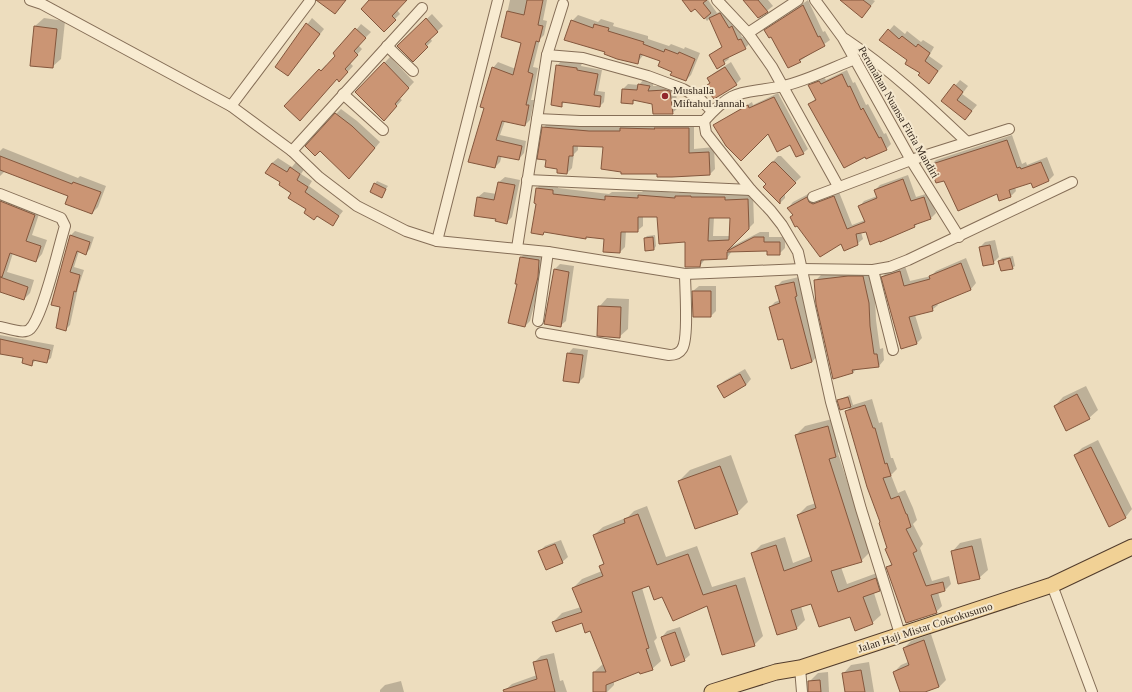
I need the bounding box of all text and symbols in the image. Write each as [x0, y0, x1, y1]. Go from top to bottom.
street label: Perumahan Nuansa Fitria Mandiri [856, 44, 942, 180]
place label: Mushalla Miftahul Jannah [673, 84, 745, 109]
marker: Mushalla Miftahul Jannah [660, 91, 670, 101]
street label: Jalan Haji Mistar Cokrokusumo [856, 599, 994, 654]

